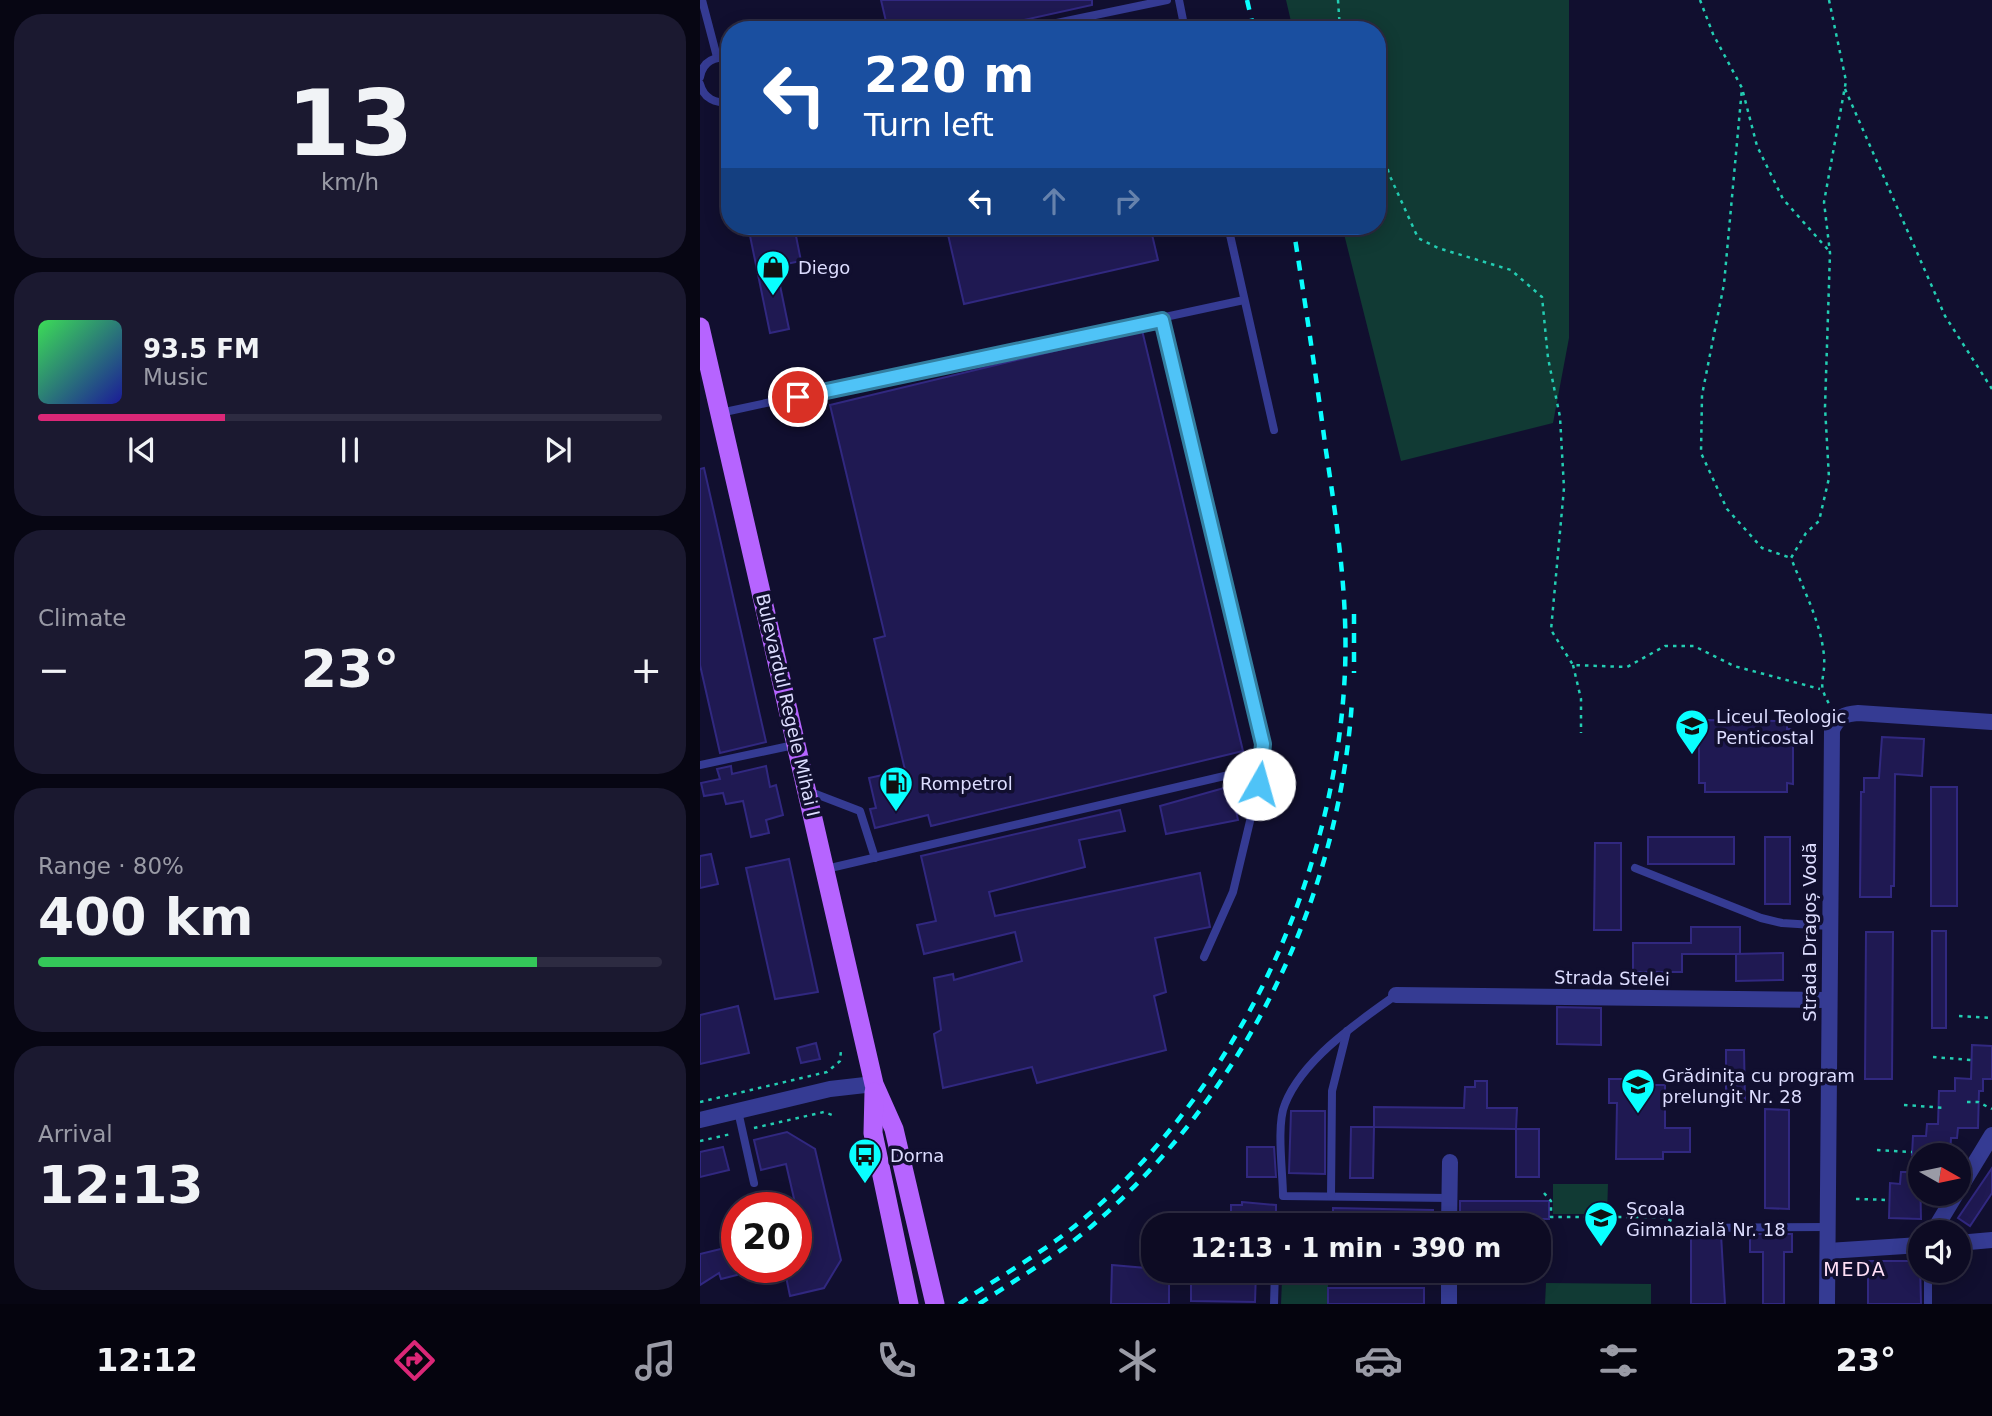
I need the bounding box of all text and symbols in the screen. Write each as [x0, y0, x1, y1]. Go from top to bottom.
text: 220 m [864, 47, 1034, 104]
icon: left [749, 49, 840, 140]
text: 13 [287, 71, 413, 176]
text: Turn left [864, 106, 994, 144]
text: km/h [321, 169, 379, 195]
icon: left [962, 182, 1000, 220]
icon: ahead [1035, 182, 1073, 220]
icon: right [1108, 182, 1146, 220]
shop icon: Diego [754, 248, 792, 297]
place label: Diego [798, 257, 850, 278]
text: 93.5 FM [143, 334, 260, 364]
text: Music [143, 364, 208, 390]
pin [768, 367, 828, 427]
icon: arrive [779, 378, 817, 416]
icon: previous [123, 431, 161, 469]
icon: pause [331, 431, 369, 469]
icon: next [539, 431, 577, 469]
street label: Bulevardul Regele Mihai I [752, 591, 824, 819]
text: Climate [38, 605, 127, 631]
text: 23° [301, 639, 399, 699]
text: − [38, 648, 70, 692]
text: + [630, 648, 662, 692]
place label: Liceul Teologic Penticostal [1716, 706, 1847, 748]
school or university icon: Liceul Teologic Penticostal [1673, 707, 1711, 756]
position arrow [1222, 747, 1296, 821]
fuel station icon: Rompetrol [877, 764, 915, 813]
place label: Rompetrol [920, 773, 1013, 794]
street label: Strada Dragoș Vodă [1799, 842, 1820, 1022]
text: Range · 80% [38, 853, 184, 879]
text: 400 km [38, 887, 253, 947]
street label: Strada Stelei [1554, 966, 1670, 990]
place label: Grădinița cu program prelungit Nr. 28 [1662, 1065, 1855, 1107]
school or university icon: Grădinița cu program prelungit Nr. 28 [1619, 1066, 1657, 1115]
text: Arrival [38, 1121, 113, 1147]
bus stop icon: Dorna [846, 1136, 884, 1185]
north arrow [1908, 1143, 1970, 1206]
map controls [1908, 1143, 1971, 1283]
place label: Dorna [890, 1145, 944, 1166]
text: 12:13 [38, 1155, 204, 1215]
speed limit sign: 20 [721, 1192, 812, 1283]
place label: Școala Gimnazială Nr. 18 [1626, 1198, 1786, 1240]
school or university icon: Școala Gimnazială Nr. 18 [1582, 1199, 1620, 1248]
button: sound [1908, 1220, 1971, 1283]
text: 12:13 · 1 min · 390 m [1191, 1233, 1501, 1263]
district label: MEDA [1823, 1258, 1887, 1280]
icon: directions [390, 1336, 439, 1385]
icon: music [631, 1336, 680, 1385]
icon: phone [872, 1336, 921, 1385]
icon: climate [1113, 1336, 1162, 1385]
icon: car [1354, 1336, 1403, 1385]
icon: filters [1594, 1336, 1643, 1385]
text: 12:12 [96, 1341, 198, 1379]
text: 23° [1835, 1341, 1896, 1379]

